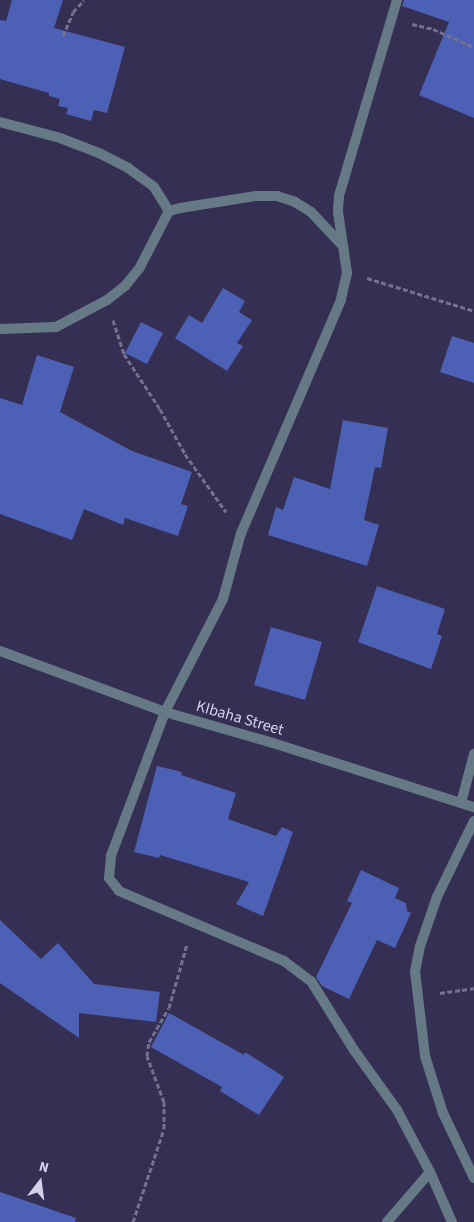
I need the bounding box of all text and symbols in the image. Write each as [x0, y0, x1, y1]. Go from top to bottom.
street label: KIbaha Street [194, 696, 286, 740]
north arrow [15, 1157, 65, 1207]
text: N [37, 1157, 51, 1178]

